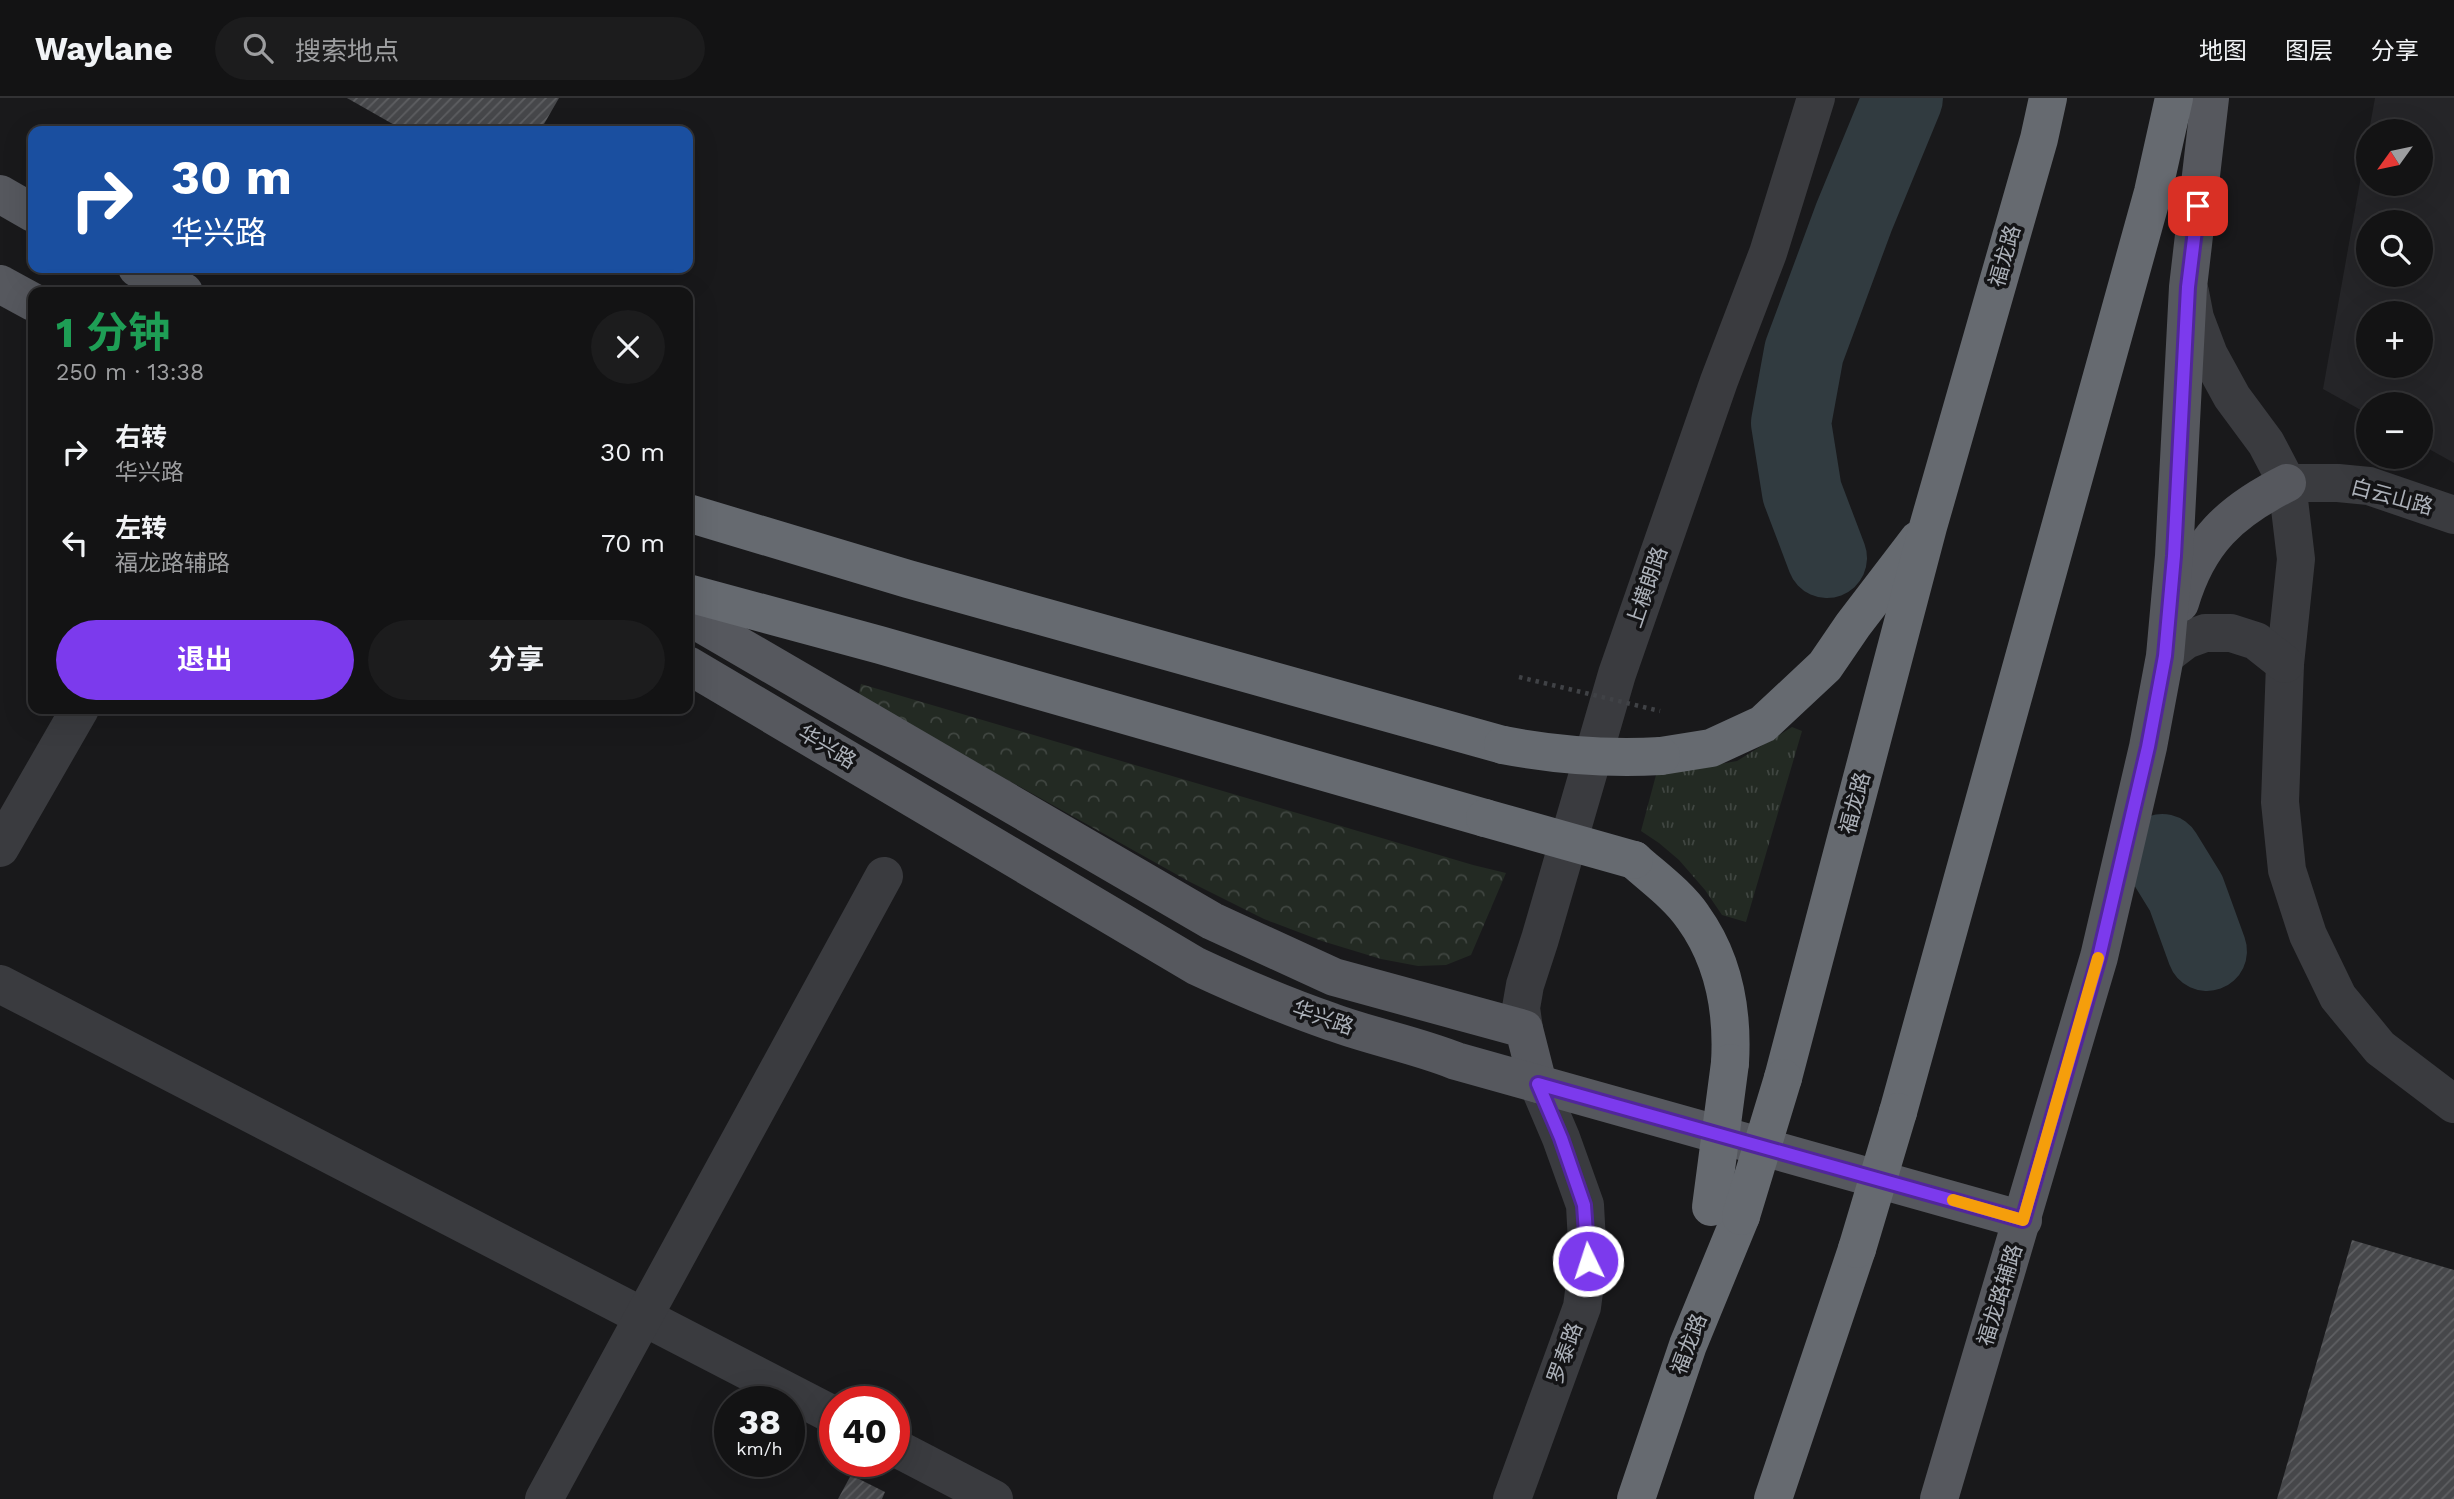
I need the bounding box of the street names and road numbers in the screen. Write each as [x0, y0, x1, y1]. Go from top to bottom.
street label: 福龙路 [1984, 222, 2025, 290]
street label: 白云山路 [2348, 474, 2436, 519]
street label: 上横朗路 [1621, 543, 1672, 631]
street label: 华兴路 [794, 720, 861, 774]
street label: 福龙路 [1834, 769, 1875, 837]
street label: 华兴路 [1289, 995, 1357, 1040]
street label: 福龙路辅路 [1972, 1241, 2027, 1349]
street label: 福龙路 [1666, 1310, 1711, 1378]
street label: 罗泰路 [1542, 1319, 1587, 1387]

